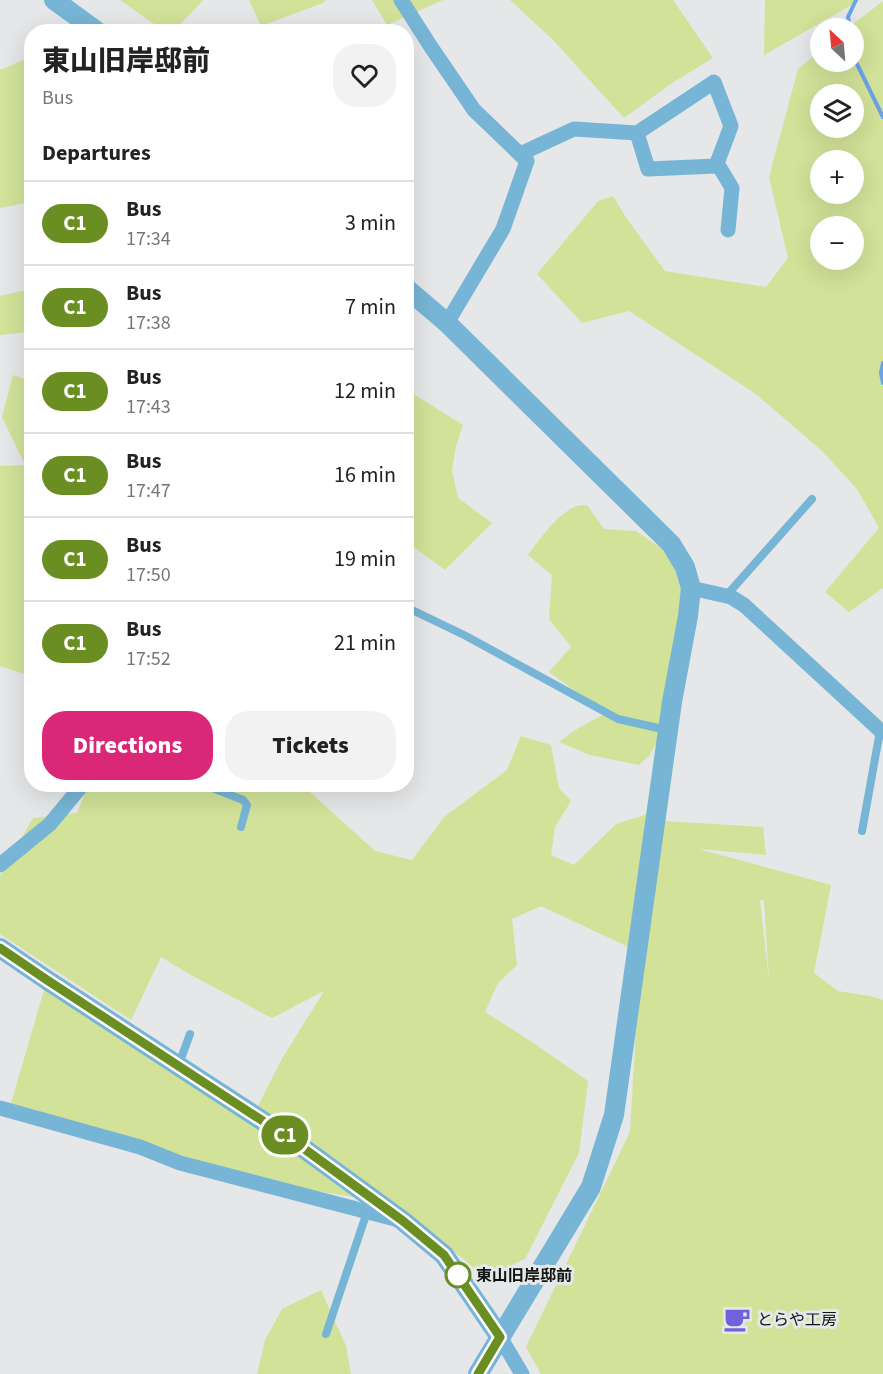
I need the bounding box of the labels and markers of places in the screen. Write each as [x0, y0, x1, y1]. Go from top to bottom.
marker: 東山旧岸邸前 [445, 1262, 471, 1288]
place label: 東山旧岸邸前 [476, 1265, 572, 1287]
cafe icon: とらや工房 [722, 1304, 752, 1334]
place label: とらや工房 [757, 1309, 837, 1331]

